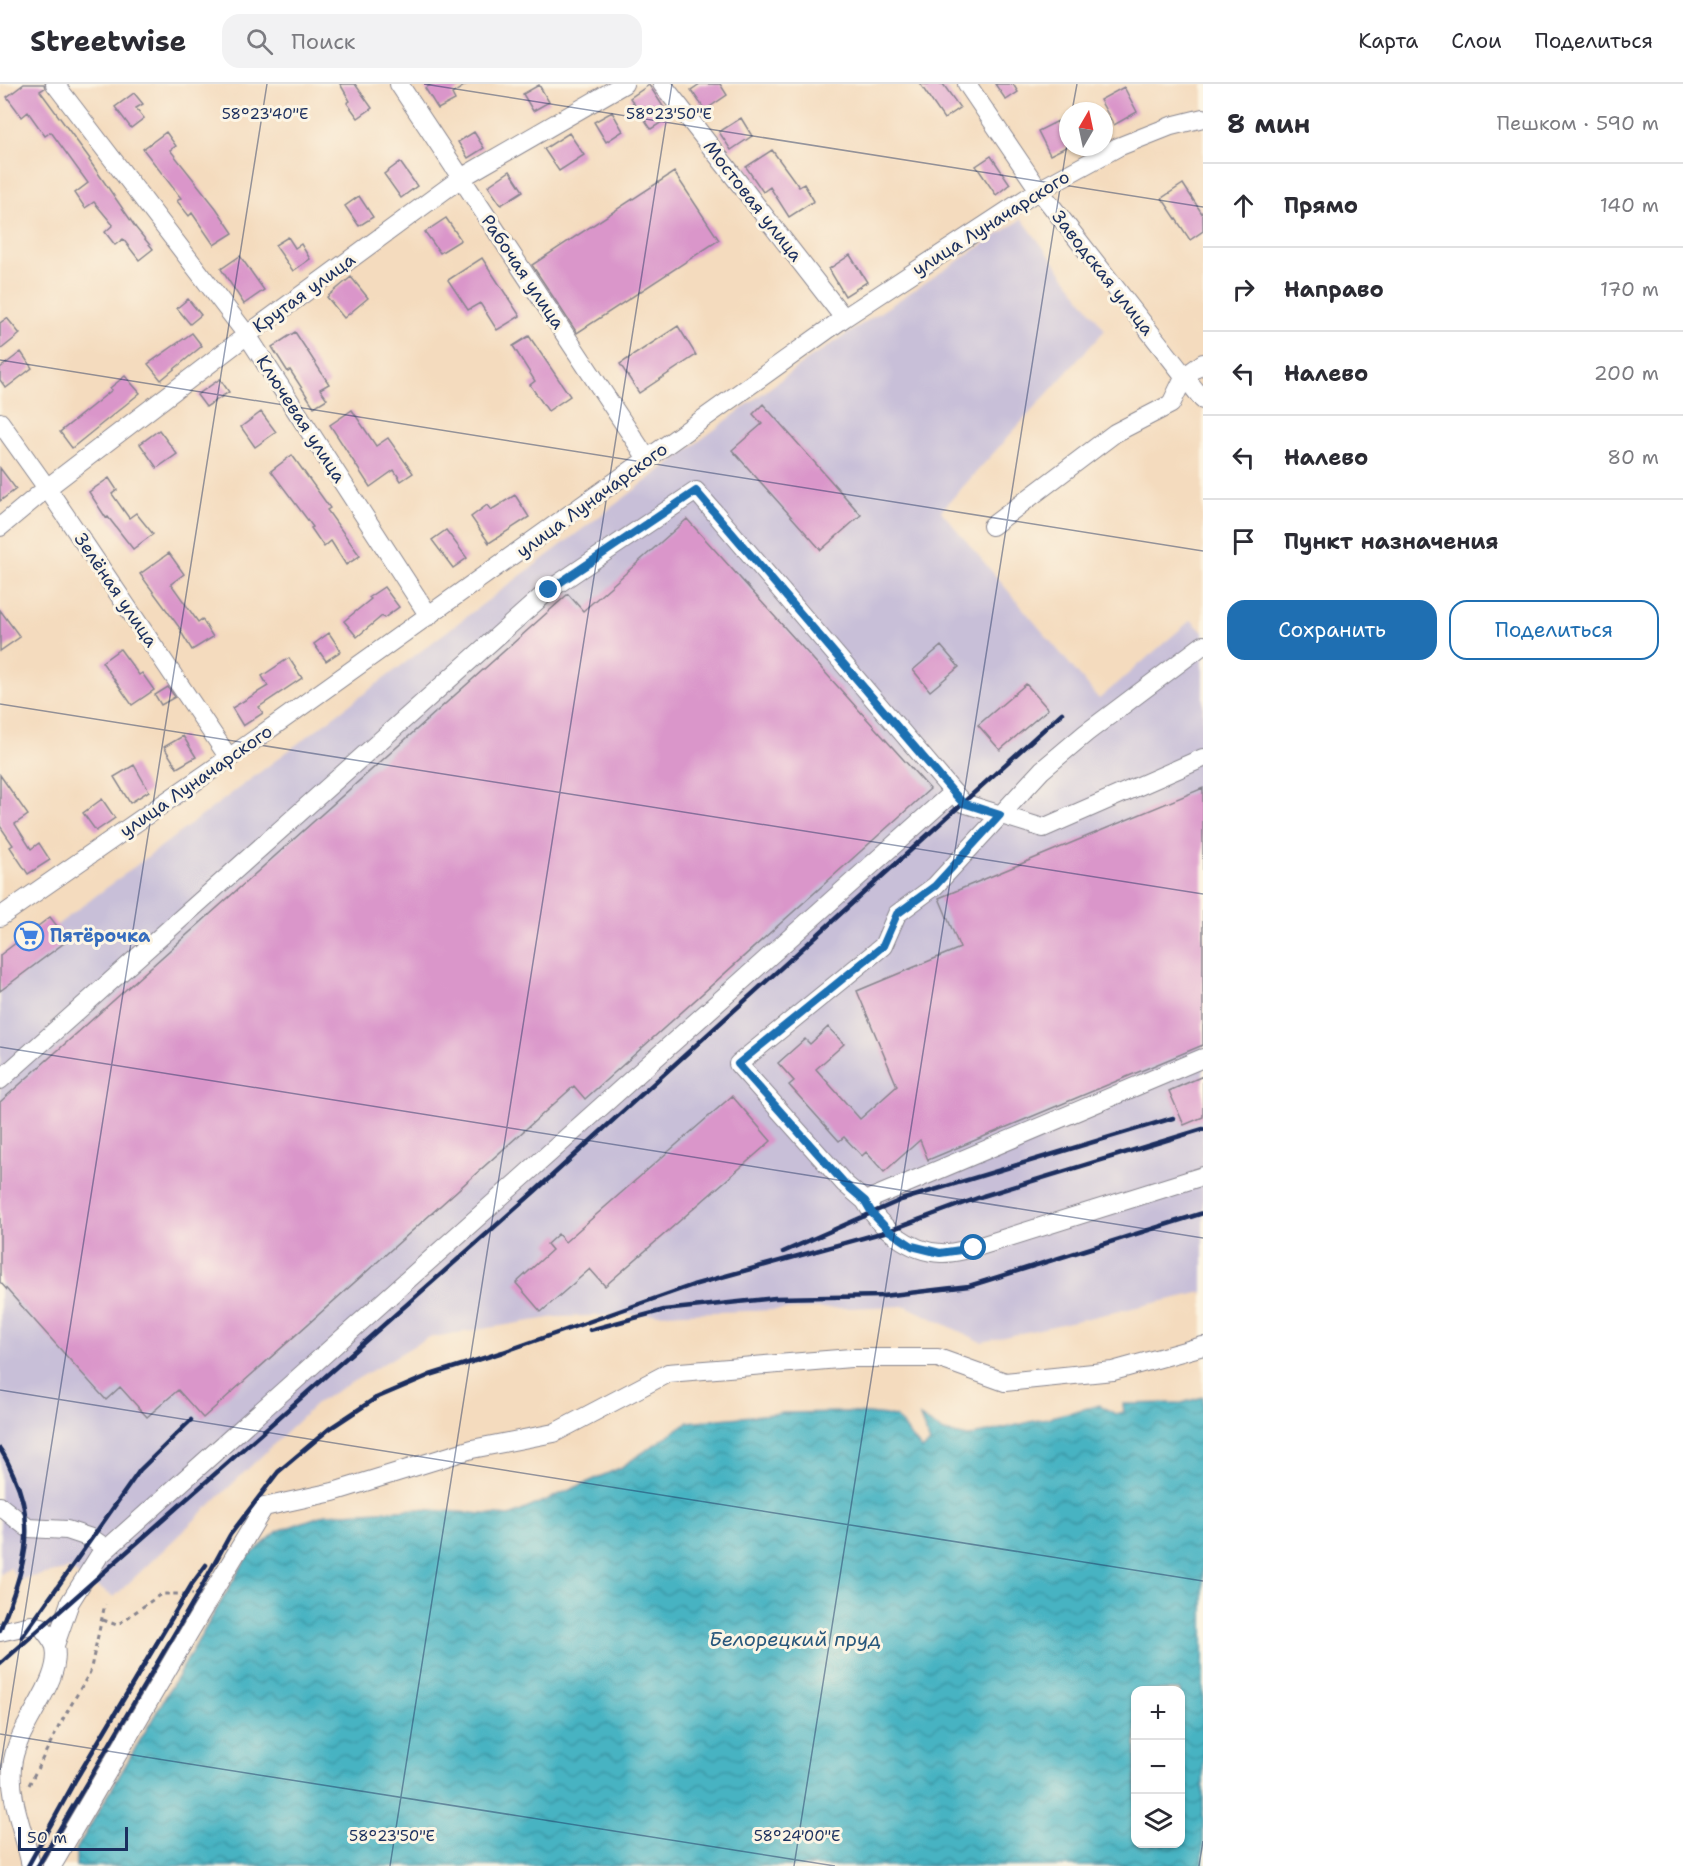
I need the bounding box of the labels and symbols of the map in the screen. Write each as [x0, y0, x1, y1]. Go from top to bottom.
north arrow [1059, 102, 1113, 156]
text: 58°23'40"E [222, 104, 308, 124]
text: 58°23'50"E [626, 104, 712, 124]
street label: Мостовая улица [698, 135, 808, 267]
street label: улица Луначарского [908, 165, 1074, 281]
street label: Заводская улица [1047, 206, 1159, 340]
street label: Рабочая улица [476, 210, 570, 334]
street label: Крутая улица [248, 248, 360, 338]
street label: Ключевая улица [251, 351, 351, 487]
street label: улица Луначарского [512, 437, 672, 563]
street label: Зелёная улица [69, 528, 163, 652]
route end [535, 576, 561, 602]
street label: улица Луначарского [115, 719, 277, 843]
supermarket icon: Пятёрочка [13, 920, 45, 952]
place label: Пятёрочка [50, 924, 151, 948]
route start [960, 1234, 986, 1260]
water label: Белорецкий пруд [709, 1626, 881, 1652]
scale bar [18, 1824, 128, 1852]
text: 58°23'50"E [349, 1826, 435, 1846]
text: 58°24'00"E [754, 1826, 840, 1846]

